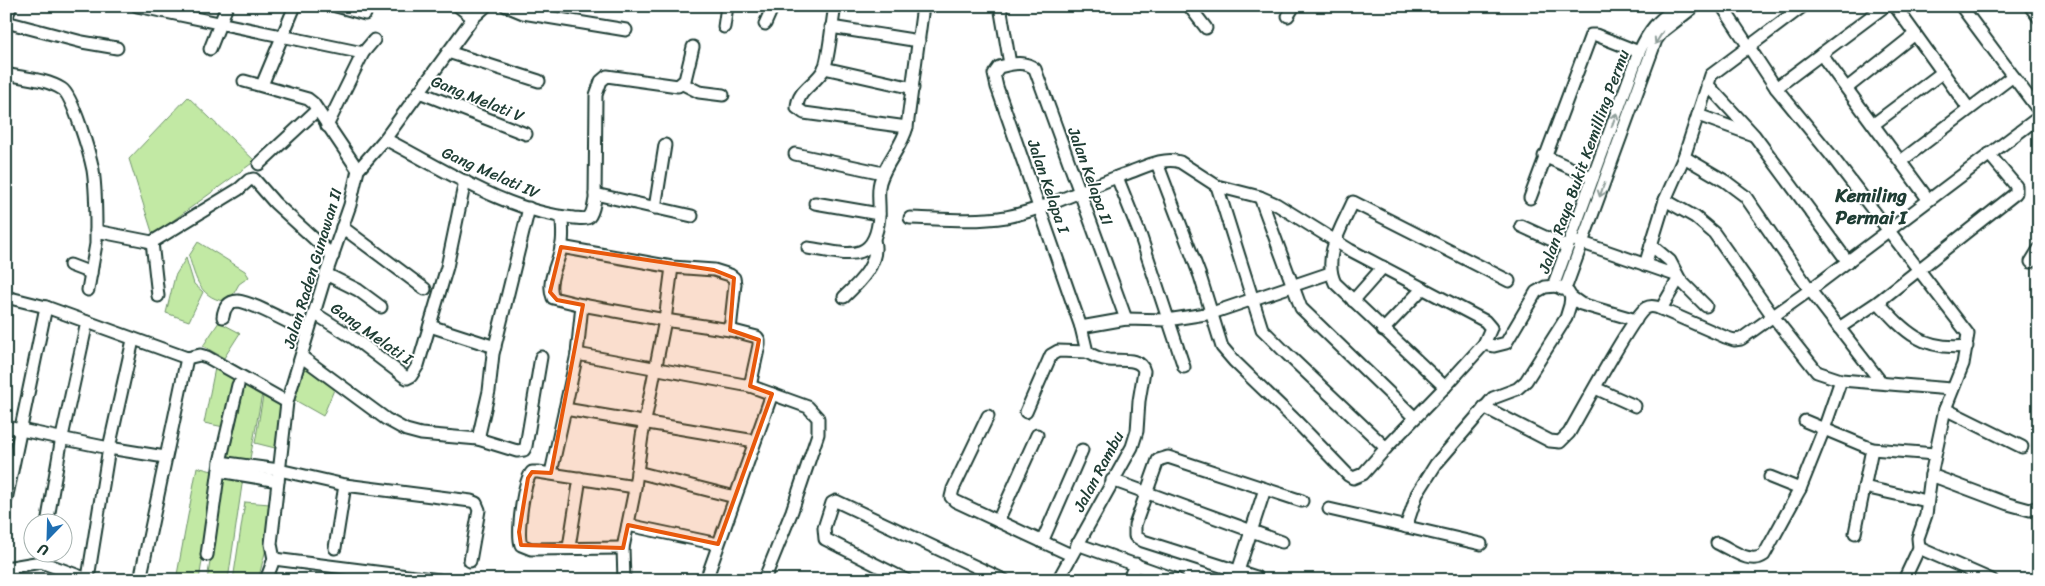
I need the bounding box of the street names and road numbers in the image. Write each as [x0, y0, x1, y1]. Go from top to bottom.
street label: Jalan Raya Bukit Kemilling Permu [1529, 45, 1638, 278]
street label: Gang Melati V [427, 67, 529, 131]
street label: Jalan Kelapa II [1059, 122, 1122, 230]
street label: Jalan Kelapa I [1019, 134, 1079, 239]
street label: Gang Melati IV [437, 138, 545, 207]
street label: Jalan Raden Gunawan II [274, 184, 351, 353]
street label: Gang Melati I [324, 294, 420, 374]
street label: Jalan Rambu [1064, 425, 1132, 518]

